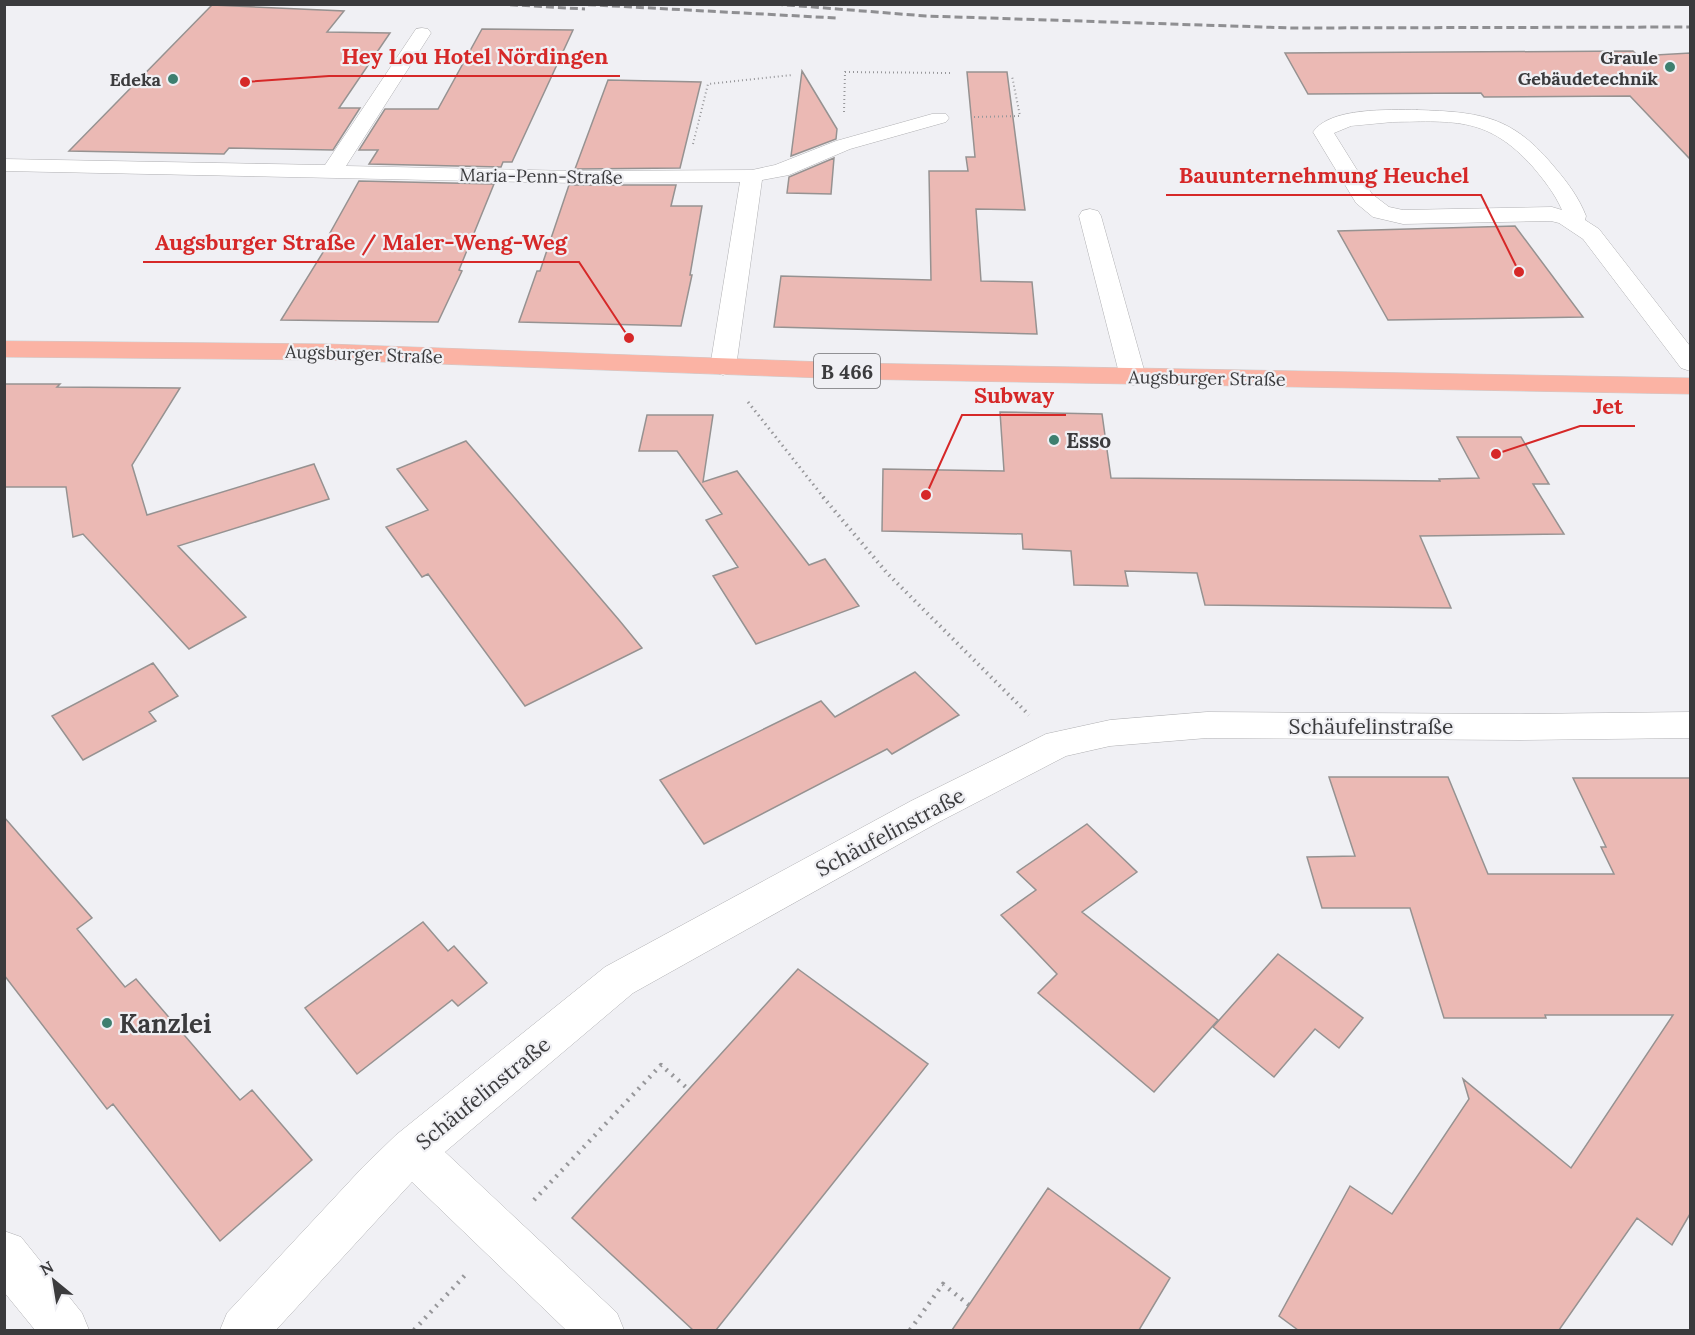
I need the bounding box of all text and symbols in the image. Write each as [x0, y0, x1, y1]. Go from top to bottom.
callout: Hey Lou Hotel Nördingen [329, 36, 620, 76]
text: Hey Lou Hotel Nördingen [342, 42, 608, 70]
place label: Graule Gebäudetechnik [1518, 46, 1658, 90]
marker: Graule Gebäudetechnik [1663, 60, 1677, 74]
place label: Edeka [109, 68, 162, 91]
marker: Edeka [166, 72, 180, 86]
callout: Bauunternehmung Heuchel [1166, 155, 1481, 195]
text: Bauunternehmung Heuchel [1179, 161, 1469, 189]
street label: Maria-Penn-Straße [459, 163, 623, 189]
callout: Augsburger Straße / Maler-Weng-Weg [143, 222, 579, 262]
text: Augsburger Straße / Maler-Weng-Weg [155, 228, 568, 256]
street label: Augsburger Straße [284, 340, 443, 368]
road number: B 466 [814, 354, 880, 388]
street label: Augsburger Straße [1127, 365, 1286, 391]
callout: Subway [962, 375, 1066, 415]
text: Subway [974, 381, 1055, 409]
callout: Jet [1580, 386, 1635, 426]
text: Jet [1593, 392, 1624, 420]
place label: Esso [1066, 427, 1111, 454]
marker: Esso [1047, 433, 1061, 447]
street label: Schäufelinstraße [1289, 713, 1453, 740]
street label: Schäufelinstraße [811, 781, 969, 883]
place label: Kanzlei [119, 1007, 212, 1040]
marker: Kanzlei [100, 1016, 114, 1030]
street label: Schäufelinstraße [410, 1031, 556, 1155]
north arrow [24, 1251, 84, 1311]
text: N [36, 1256, 57, 1280]

